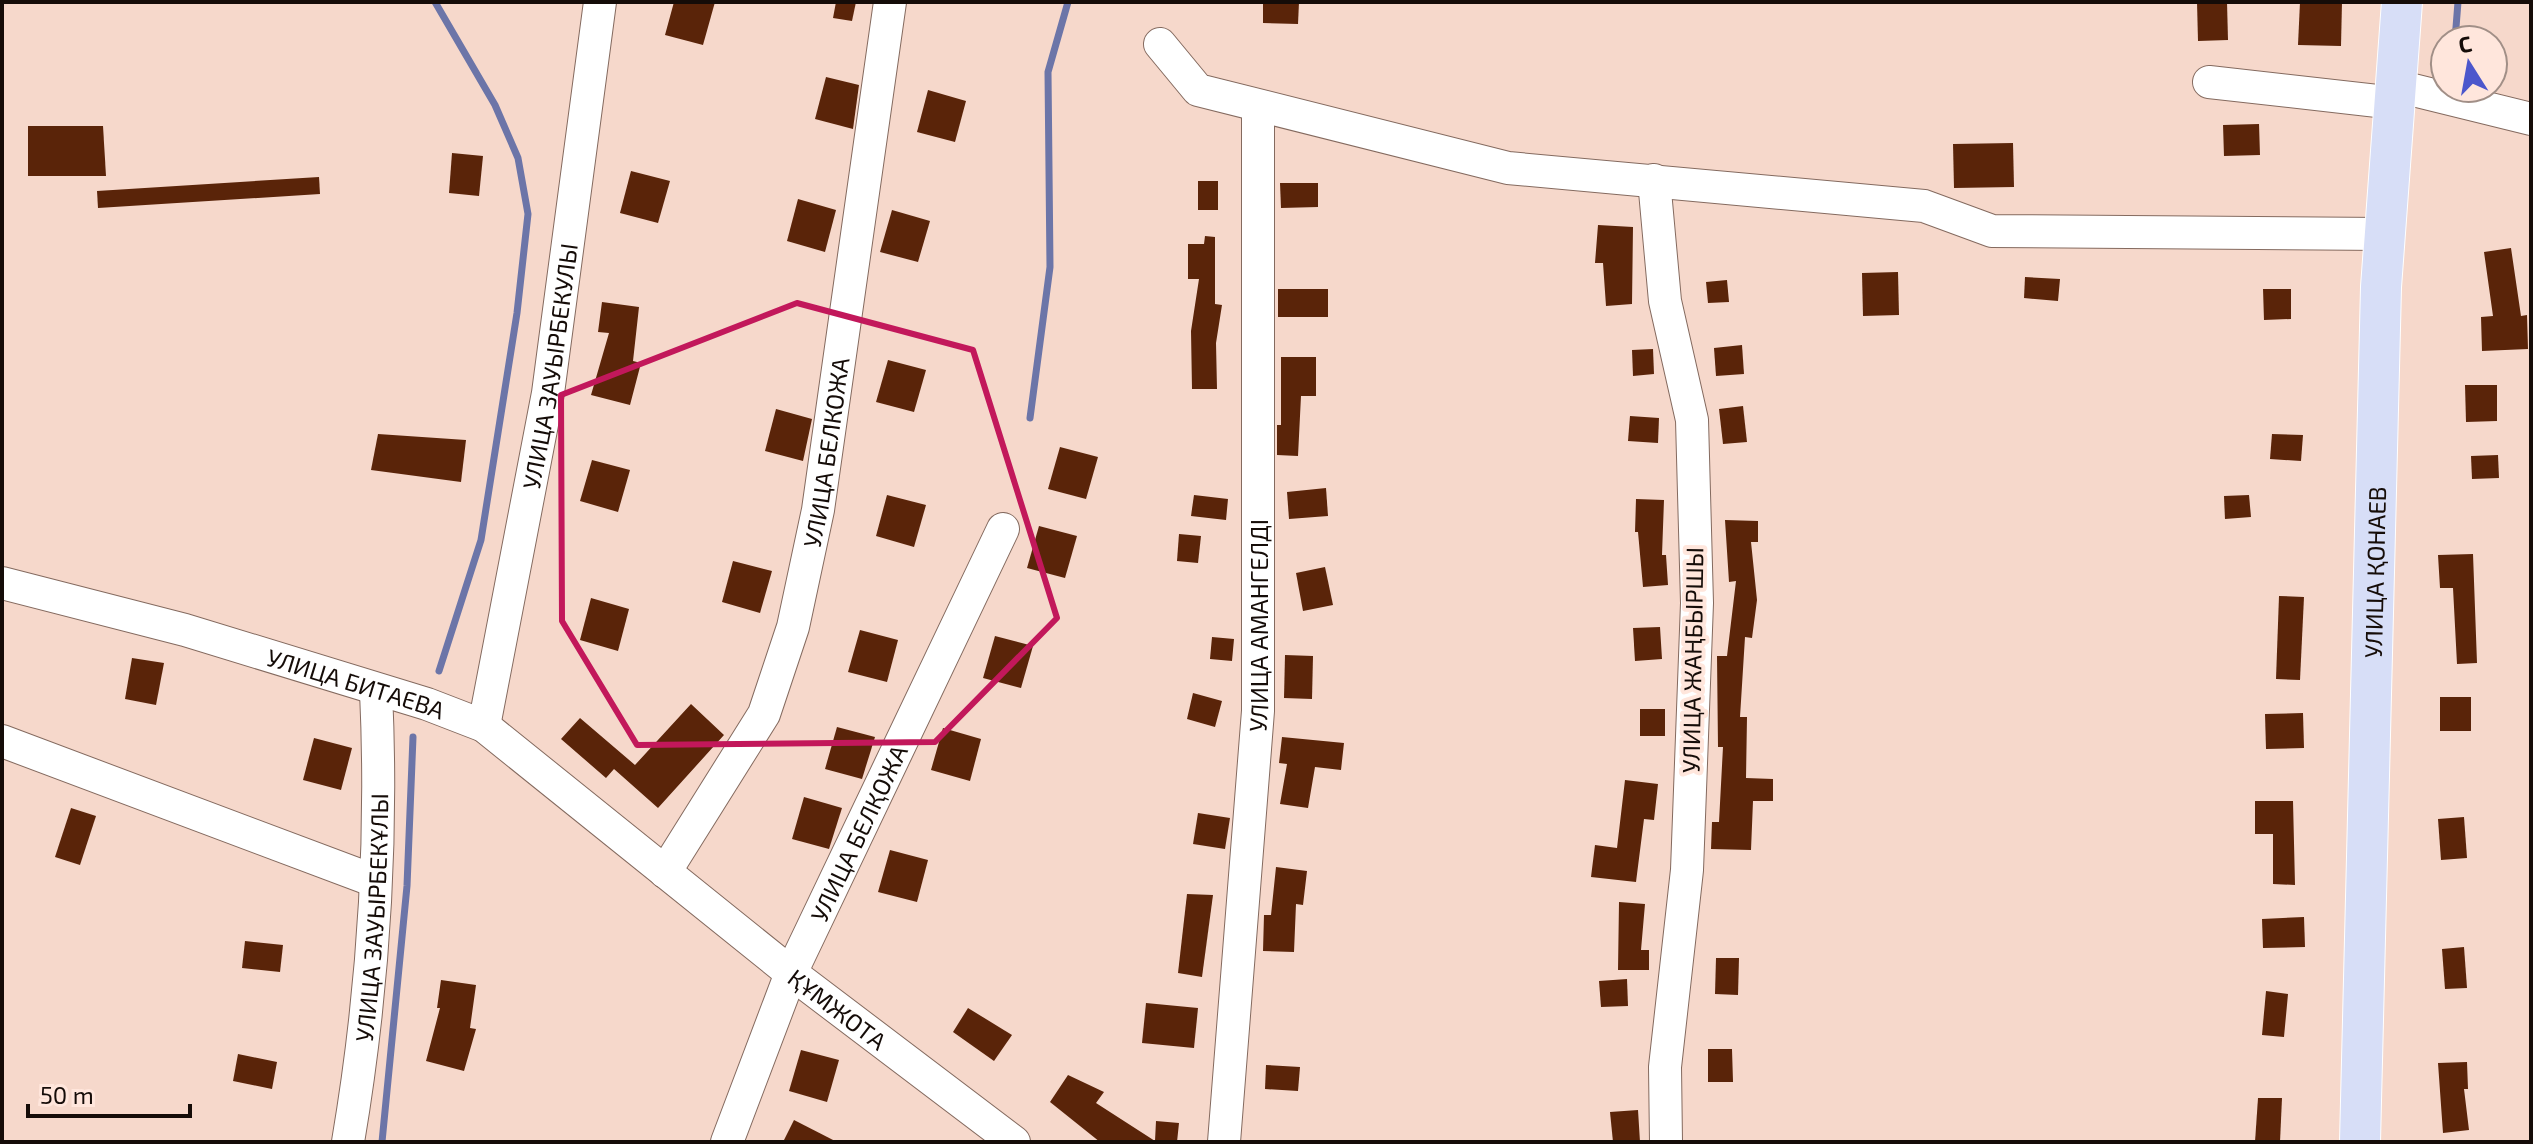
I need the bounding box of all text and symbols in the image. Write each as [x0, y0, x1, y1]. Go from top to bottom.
north arrow [2429, 24, 2509, 104]
text: С [2456, 29, 2474, 57]
street label: УЛИЦА ЗАУЫРБЕКУЛЫ [515, 241, 582, 491]
street label: УЛИЦА БЕЛКОЖА [796, 355, 854, 550]
street label: УЛИЦА ҚОНАЕВ [2357, 486, 2391, 658]
street label: УЛИЦА АМАНГЕЛДІ [1242, 519, 1273, 733]
street label: УЛИЦА ЖАҢБЫРШЫ [1676, 547, 1708, 773]
street label: УЛИЦА БИТАЕВА [264, 641, 449, 724]
street label: УЛИЦА БЕЛҚОЖА [803, 740, 913, 926]
street label: УЛИЦА ЗАУЫРБЕКҰЛЫ [348, 793, 393, 1043]
street label: ҚҰМЖОТА [783, 962, 893, 1055]
scale bar [28, 1068, 190, 1118]
text: 50 m [40, 1080, 94, 1109]

